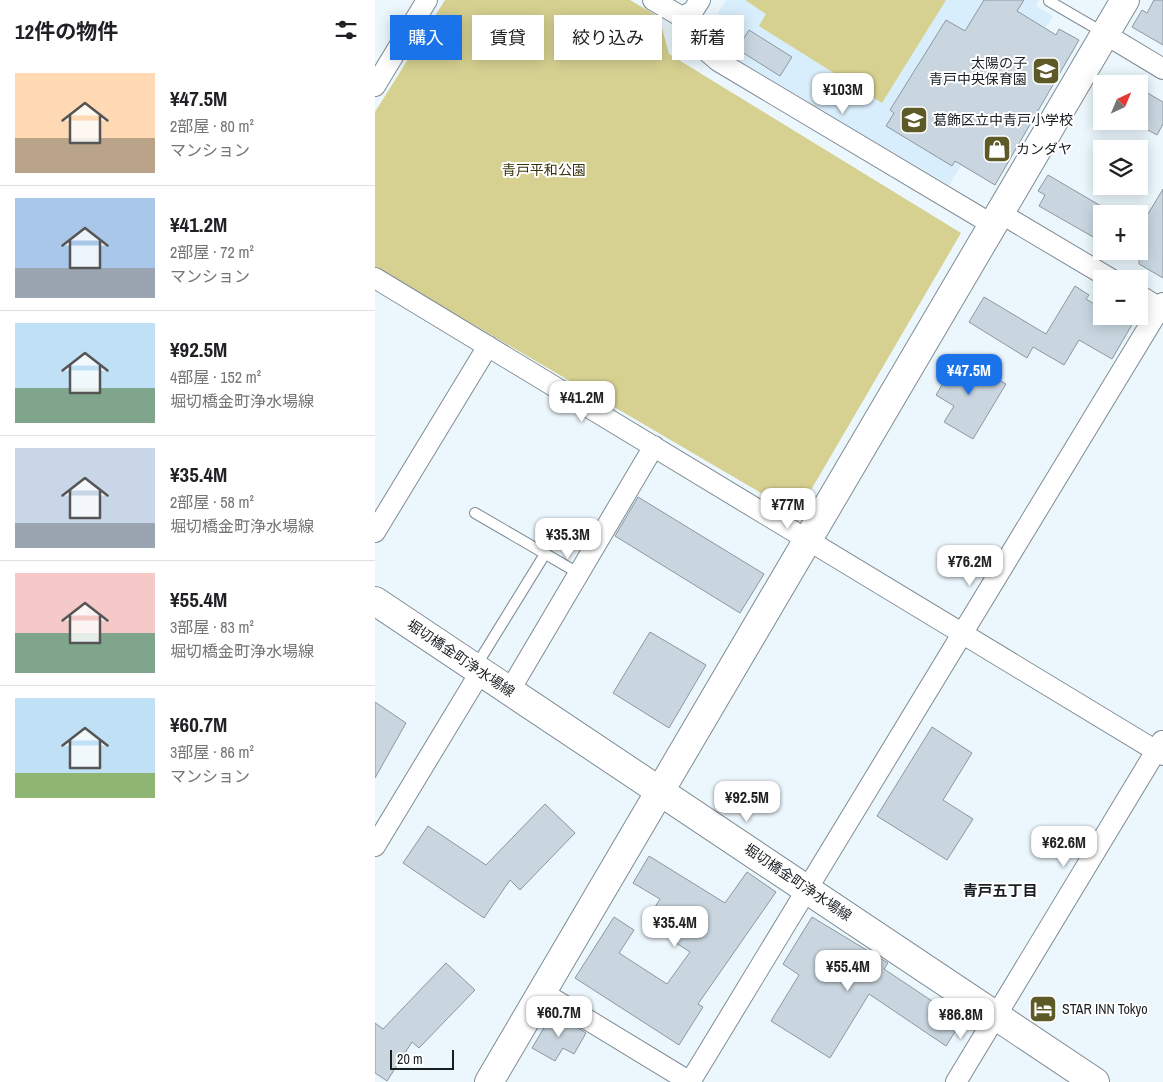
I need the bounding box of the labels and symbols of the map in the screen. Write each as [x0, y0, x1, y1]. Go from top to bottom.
place label: 太陽の子 青戸中央保育園 [929, 54, 1027, 88]
school or university icon: 太陽の子 青戸中央保育園 [1031, 56, 1061, 86]
pin: ¥103M [808, 72, 878, 115]
north arrow [1093, 75, 1147, 130]
school or university icon: 葛飾区立中青戸小学校 [899, 105, 929, 135]
place label: 葛飾区立中青戸小学校 [933, 111, 1073, 129]
shop icon: カンダヤ [982, 134, 1012, 164]
place label: カンダヤ [1016, 140, 1072, 158]
park label: 青戸平和公園 [502, 161, 586, 179]
pin: ¥47.5M [928, 354, 1010, 396]
pin: ¥41.2M [541, 380, 623, 423]
pin: ¥77M [758, 488, 818, 530]
pin: ¥35.3M [527, 518, 609, 560]
pin: ¥76.2M [929, 544, 1011, 587]
street label: 堀切橋金町浄水場線 [404, 615, 518, 701]
pin: ¥92.5M [706, 780, 788, 823]
pin: ¥62.6M [1023, 826, 1105, 868]
street label: 堀切橋金町浄水場線 [741, 839, 855, 925]
district label: 青戸五丁目 [962, 880, 1038, 901]
pin: ¥35.4M [634, 906, 716, 948]
pin: ¥55.4M [807, 950, 889, 992]
hotel icon: STAR INN Tokyo [1028, 994, 1058, 1024]
pin: ¥60.7M [518, 996, 600, 1038]
pin: ¥86.8M [920, 998, 1002, 1040]
place label: STAR INN Tokyo [1062, 1000, 1148, 1018]
scale bar [390, 1047, 454, 1070]

